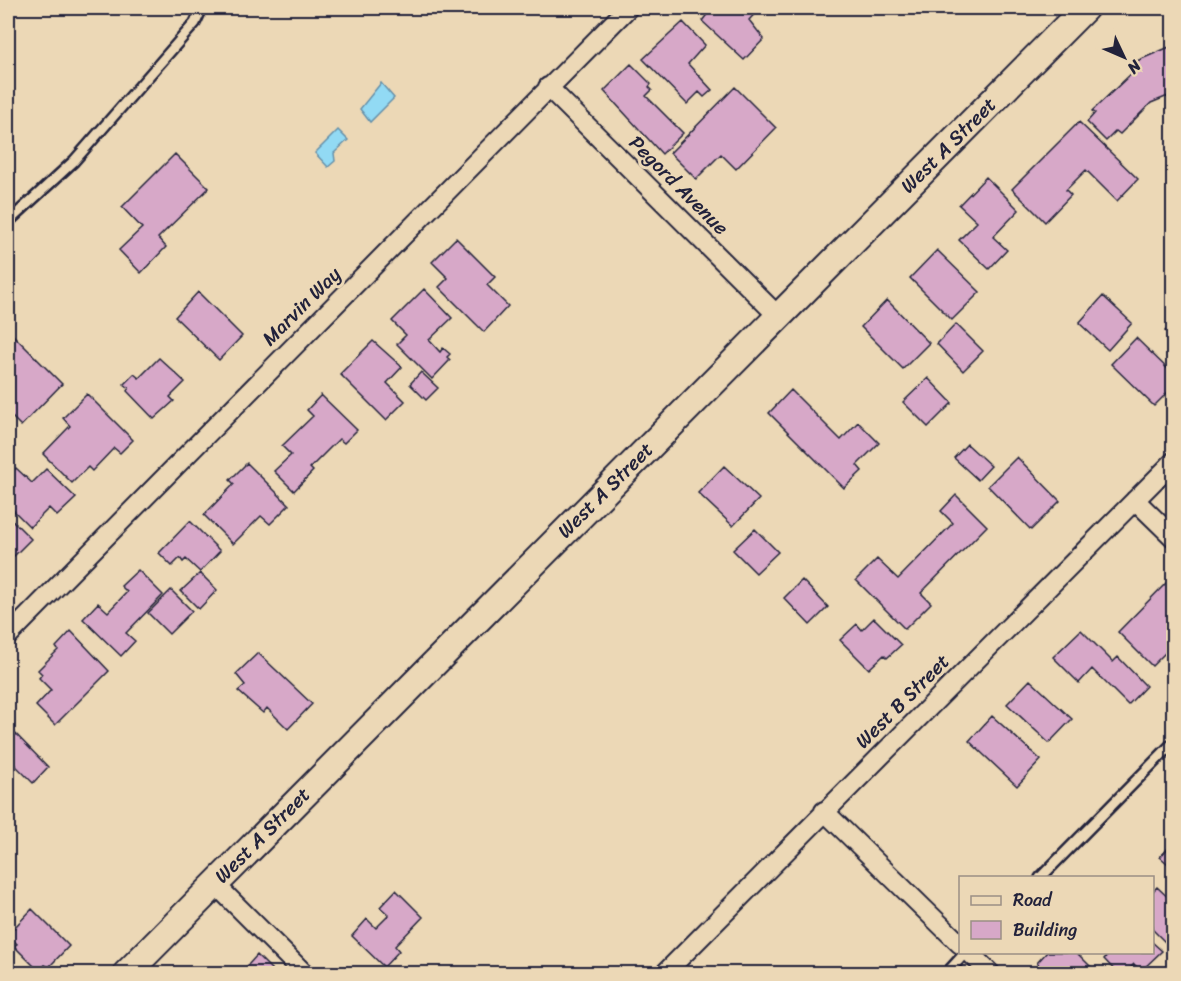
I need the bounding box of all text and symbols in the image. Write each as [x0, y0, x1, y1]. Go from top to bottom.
north arrow [1094, 27, 1154, 87]
text: N [1120, 52, 1149, 82]
street label: West A Street [892, 89, 1005, 202]
street label: Pegord Avenue [620, 127, 737, 244]
street label: Marvin Way [253, 258, 350, 355]
street label: West A Street [549, 434, 662, 547]
street label: West B Street [846, 645, 958, 757]
street label: West A Street [206, 779, 319, 892]
legend [959, 876, 1154, 954]
text: Road [1013, 884, 1053, 916]
text: Building [1013, 914, 1077, 946]

